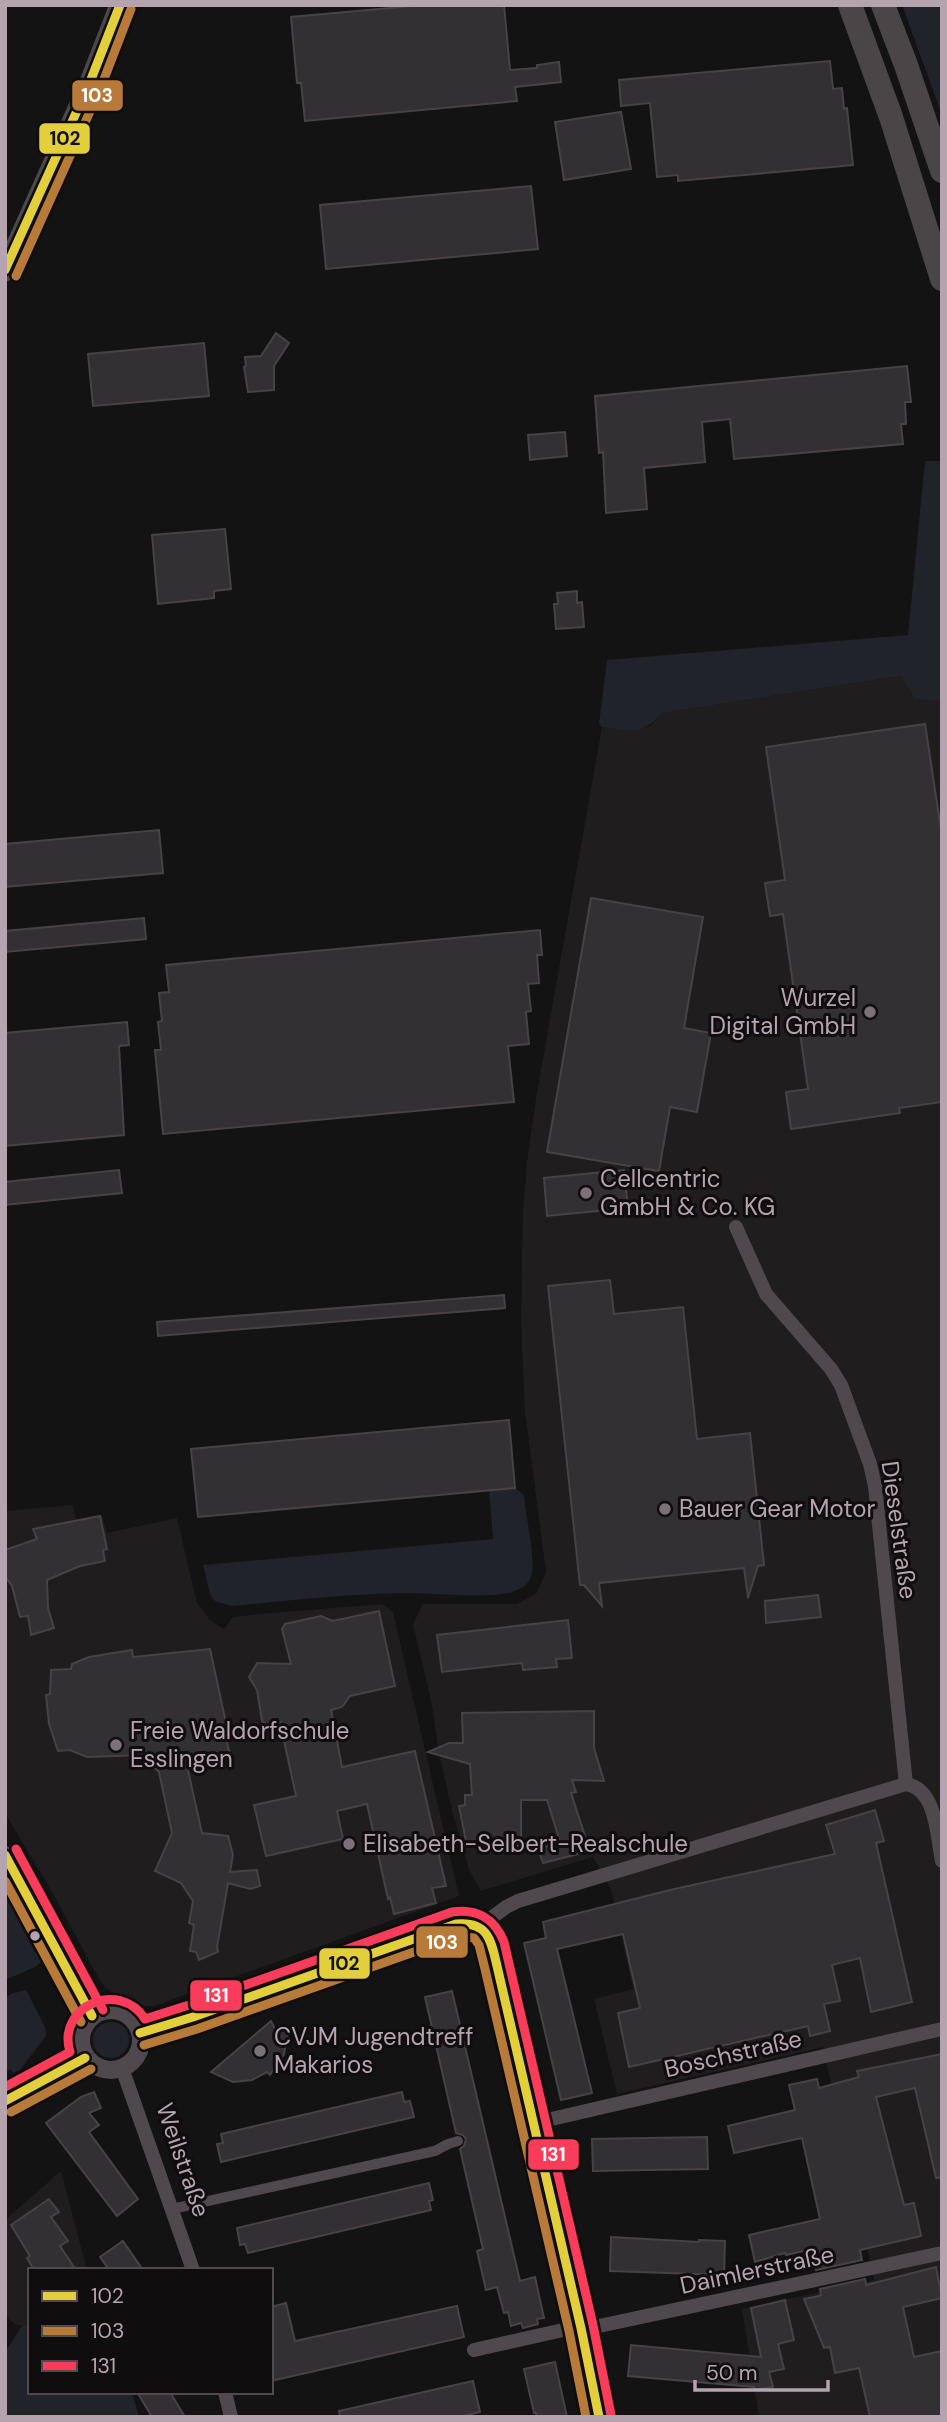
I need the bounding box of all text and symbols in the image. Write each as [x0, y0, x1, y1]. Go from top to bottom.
line badge: 103 [71, 79, 124, 112]
text: 103 [81, 83, 113, 108]
line badge: 102 [38, 122, 91, 155]
text: 102 [49, 126, 81, 151]
place label: Wurzel Digital GmbH [709, 982, 856, 1041]
marker: Wurzel Digital GmbH [862, 1004, 878, 1020]
place label: Cellcentric GmbH & Co. KG [600, 1163, 775, 1222]
marker: Cellcentric GmbH & Co. KG [578, 1185, 594, 1201]
street label: Dieselstraße [874, 1459, 925, 1601]
place label: Bauer Gear Motor [679, 1493, 876, 1524]
marker: Bauer Gear Motor [657, 1501, 673, 1517]
place label: Freie Waldorfschule Esslingen [130, 1715, 349, 1774]
marker: Freie Waldorfschule Esslingen [108, 1737, 124, 1753]
place label: Elisabeth-Selbert-Realschule [363, 1828, 688, 1859]
marker: Elisabeth-Selbert-Realschule [341, 1836, 357, 1852]
line badge: 103 [415, 1925, 469, 1959]
unlabelled marker [28, 1929, 42, 1943]
text: 103 [426, 1930, 458, 1955]
line badge: 102 [318, 1947, 371, 1980]
text: 102 [328, 1951, 360, 1976]
line badge: 131 [189, 1979, 243, 2012]
text: 131 [203, 1983, 229, 2008]
place label: CVJM Jugendtreff Makarios [274, 2021, 473, 2080]
street label: Boschstraße [661, 2023, 805, 2084]
marker: CVJM Jugendtreff Makarios [252, 2043, 268, 2059]
street label: Weilstraße [149, 2099, 217, 2221]
line badge: 131 [527, 2138, 580, 2171]
text: 131 [540, 2142, 566, 2167]
street label: Daimlerstraße [677, 2238, 837, 2301]
legend [28, 2268, 273, 2394]
text: 102 [91, 2282, 124, 2310]
text: 103 [91, 2317, 124, 2345]
scale bar [695, 2348, 828, 2392]
text: 131 [91, 2352, 116, 2380]
text: 50 m [706, 2359, 757, 2387]

